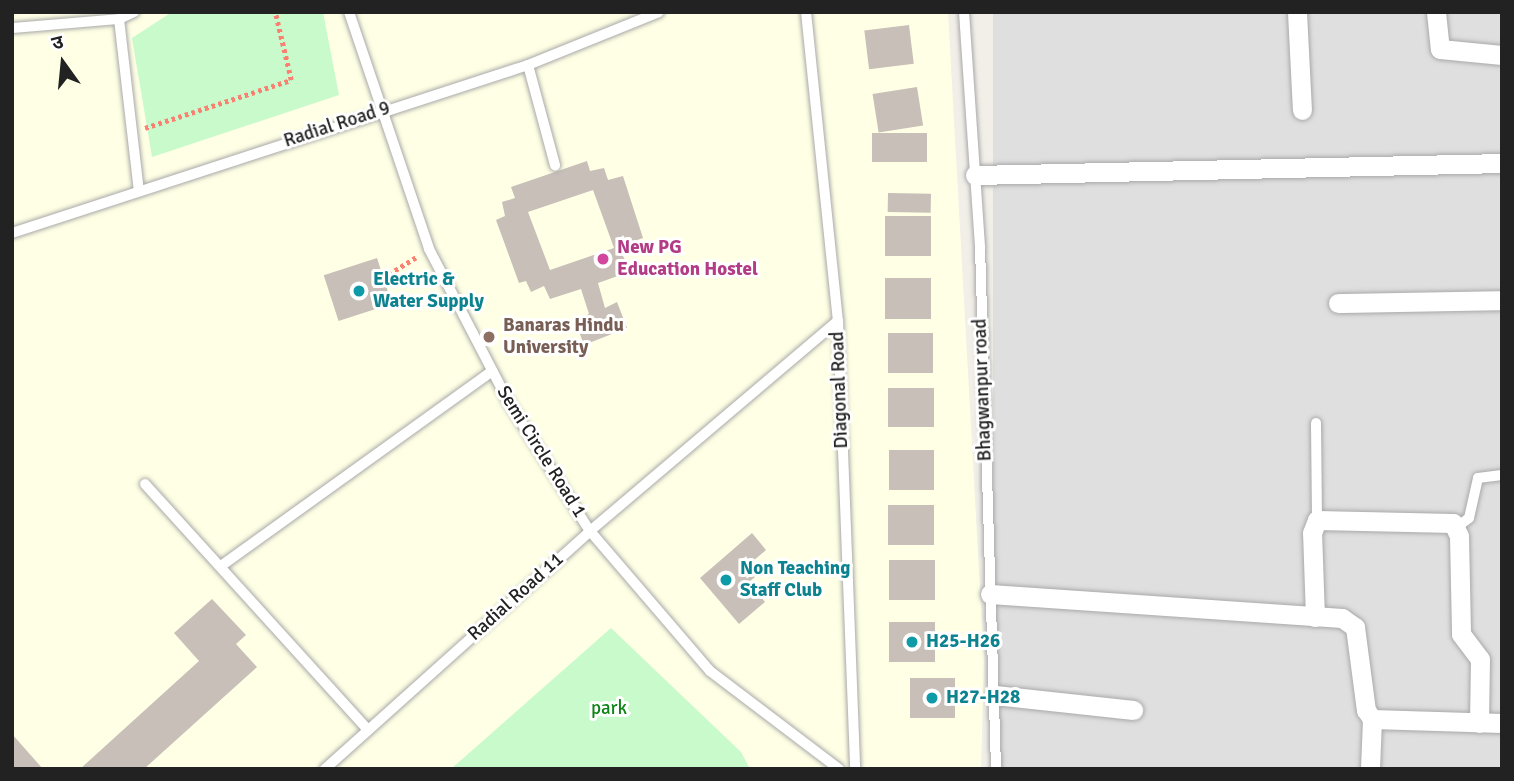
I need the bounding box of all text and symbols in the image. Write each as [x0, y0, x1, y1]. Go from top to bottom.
north arrow [28, 28, 98, 98]
text: उ [49, 30, 66, 56]
street label: Radial Road 9 [281, 97, 393, 153]
place label: New PG Education Hostel [617, 237, 758, 281]
marker: New PG Education Hostel [595, 251, 611, 267]
place label: Electric & Water Supply [373, 269, 484, 313]
marker: Electric & Water Supply [351, 283, 367, 299]
place label: Banaras Hindu University [503, 315, 624, 359]
street label: Bhagwanpur road [969, 318, 997, 462]
marker: Banaras Hindu University [481, 329, 497, 345]
street label: Diagonal Road [827, 331, 853, 449]
street label: Semi Circle Road 1 [491, 382, 591, 522]
street label: Radial Road 11 [464, 548, 568, 646]
place label: Non Teaching Staff Club [740, 558, 850, 602]
marker: Non Teaching Staff Club [718, 572, 734, 588]
place label: H25-H26 [926, 631, 1000, 653]
marker: H25-H26 [904, 634, 920, 650]
place label: H27-H28 [946, 687, 1020, 709]
marker: H27-H28 [924, 690, 940, 706]
park label: park [591, 698, 627, 720]

